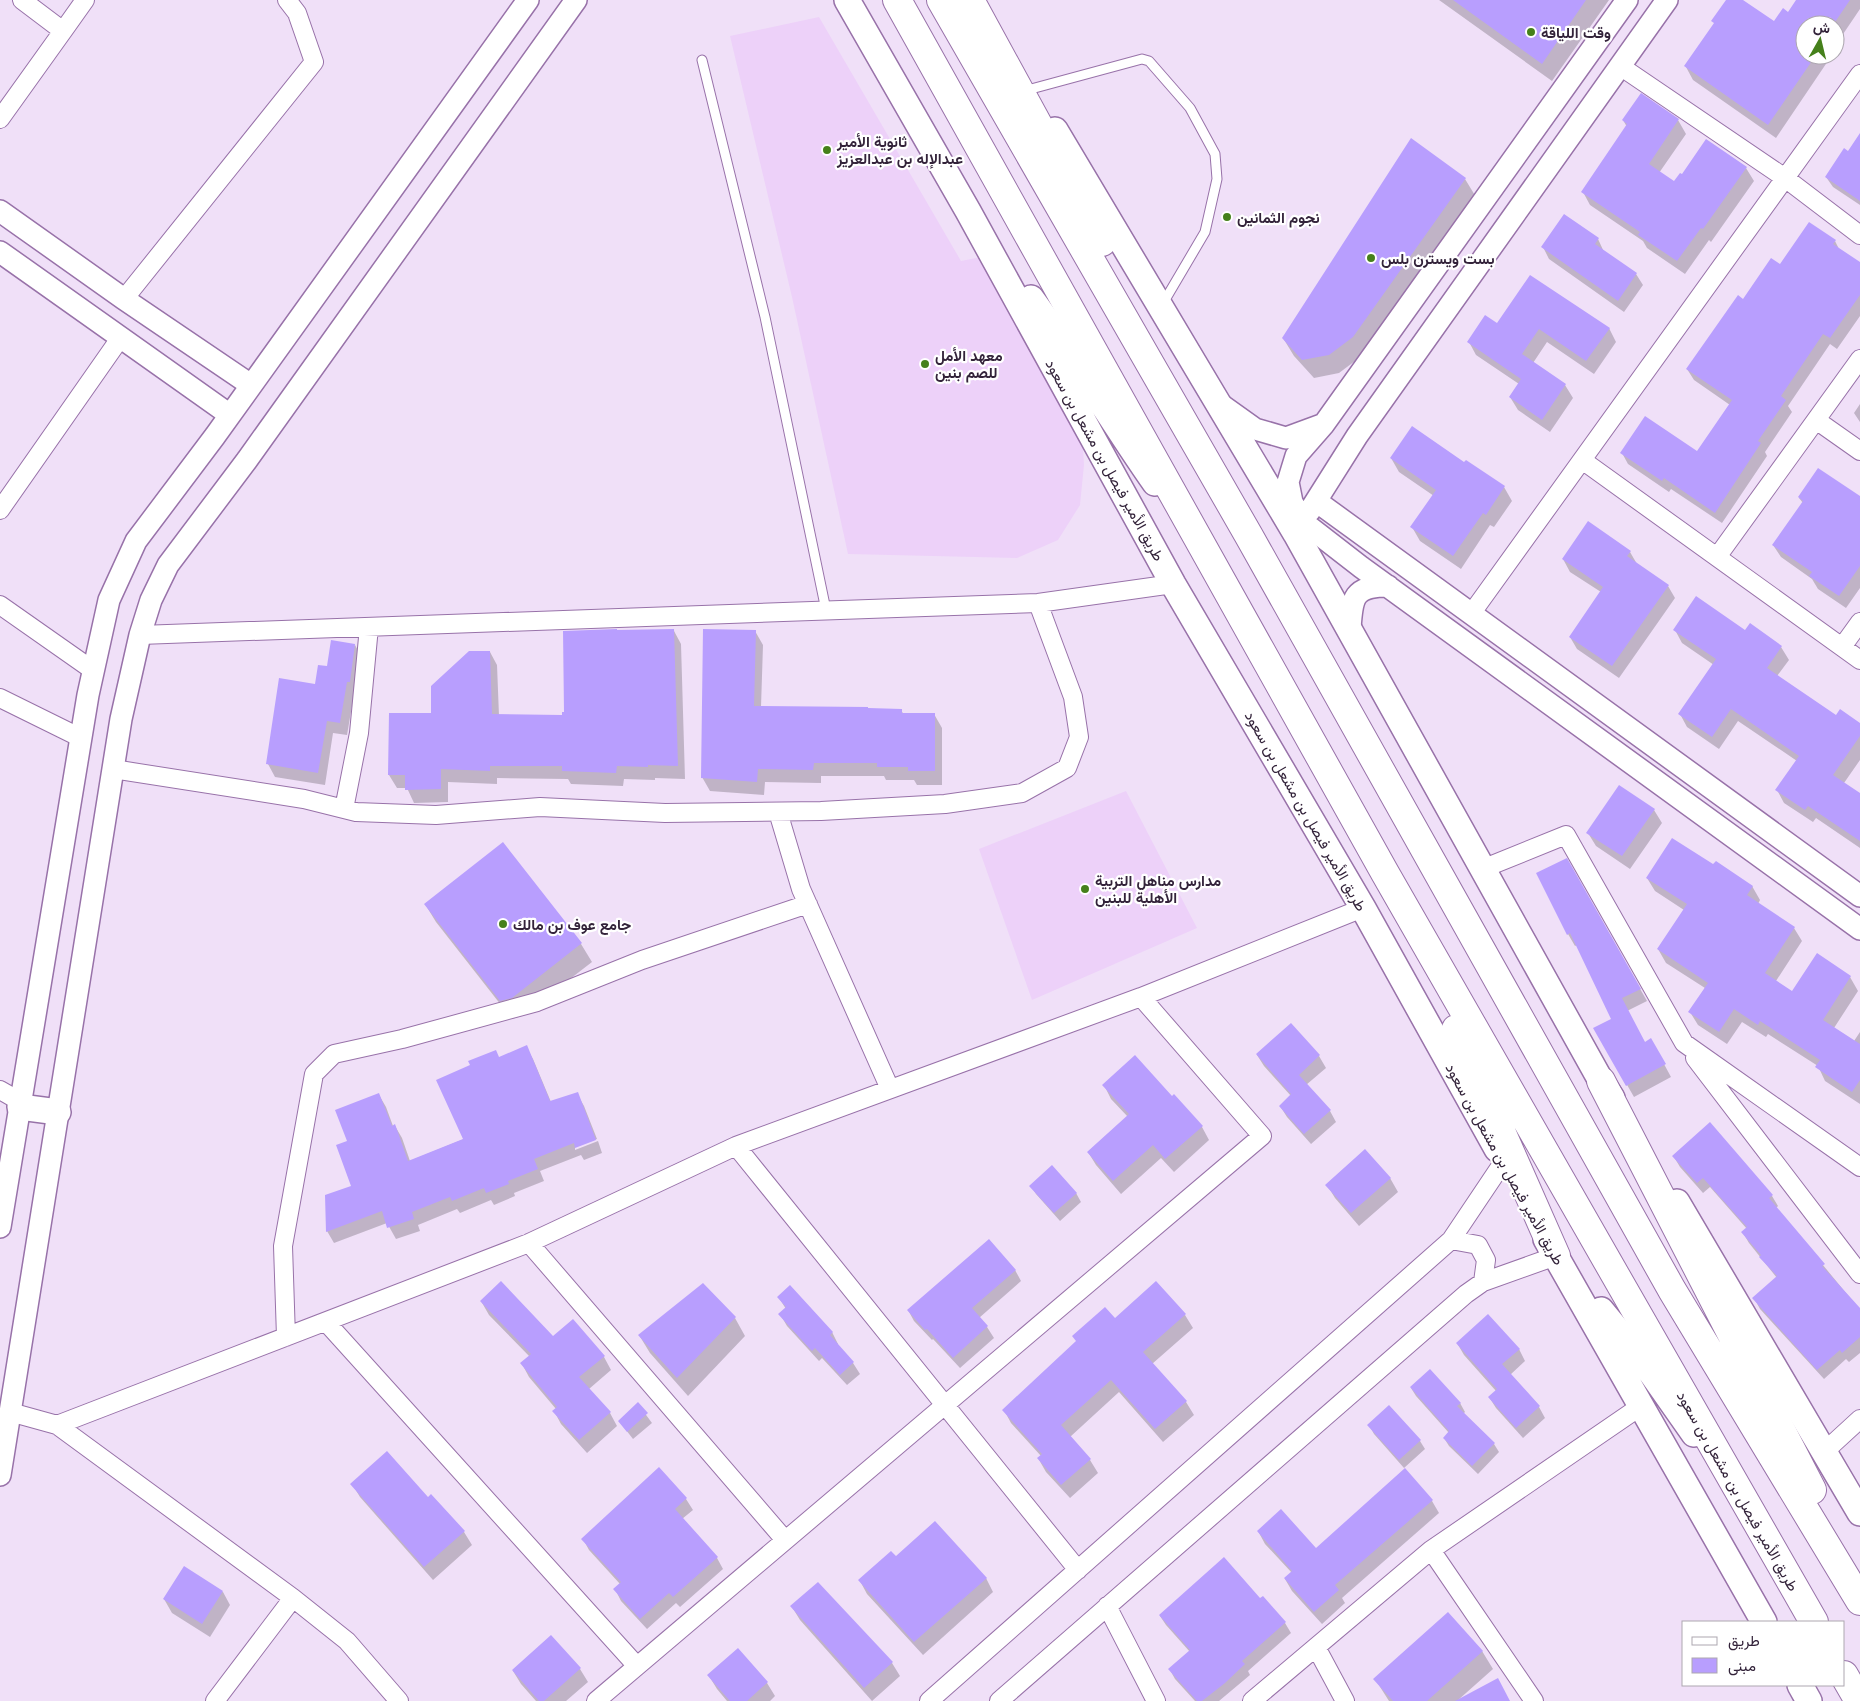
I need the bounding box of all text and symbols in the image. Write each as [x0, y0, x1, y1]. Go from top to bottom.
north arrow [1795, 15, 1845, 65]
text: ش [1812, 18, 1831, 37]
place label: وقت اللياقة [1541, 24, 1611, 42]
marker: وقت اللياقة [1525, 26, 1537, 38]
place label: ثانوية الأمير عبدالإله بن عبدالعزيز [836, 133, 963, 169]
marker: ثانوية الأمير عبدالإله بن عبدالعزيز [821, 144, 833, 156]
place label: نجوم الثمانين [1237, 209, 1320, 228]
marker: نجوم الثمانين [1221, 211, 1233, 223]
place label: بست ويسترن بلس [1381, 250, 1494, 268]
marker: بست ويسترن بلس [1365, 252, 1377, 264]
place label: معهد الأمل للصم بنين [935, 347, 1003, 383]
street label: طريق الأمير فيصل بن مشعل بن سعود [1041, 356, 1168, 565]
marker: معهد الأمل للصم بنين [919, 358, 931, 370]
street label: طريق الأمير فيصل بن مشعل بن سعود [1240, 708, 1370, 915]
place label: مدارس مناهل التربية الأهلية للبنين [1095, 872, 1221, 907]
marker: مدارس مناهل التربية الأهلية للبنين [1079, 883, 1091, 895]
place label: جامع عوف بن مالك [513, 916, 631, 935]
marker: جامع عوف بن مالك [497, 918, 509, 930]
street label: طريق الأمير فيصل بن مشعل بن سعود [1441, 1060, 1568, 1269]
street label: طريق الأمير فيصل بن مشعل بن سعود [1672, 1388, 1802, 1595]
legend [1682, 1621, 1845, 1686]
text: طريق [1728, 1632, 1760, 1651]
text: مبنى [1728, 1657, 1756, 1676]

